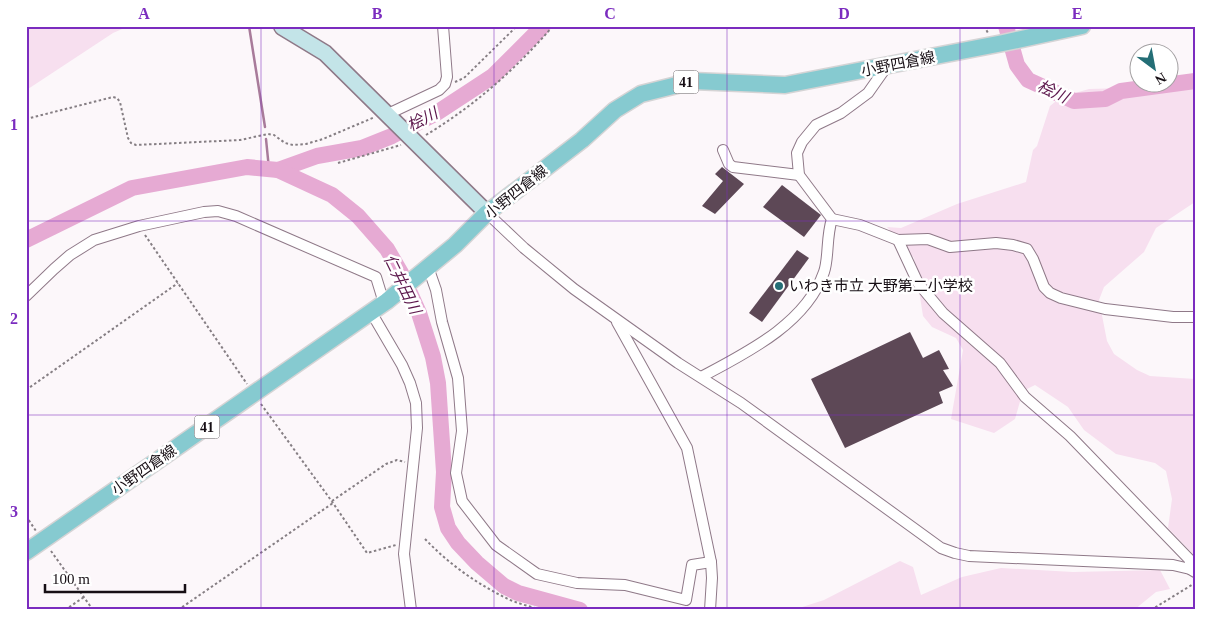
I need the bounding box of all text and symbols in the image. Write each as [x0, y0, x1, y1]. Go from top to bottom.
text: A [138, 5, 150, 22]
text: B [372, 5, 383, 22]
text: C [604, 5, 616, 22]
text: D [838, 5, 850, 22]
text: E [1072, 5, 1082, 22]
north arrow [1128, 42, 1178, 92]
street label: 小野四倉線 [860, 49, 936, 79]
road number: 41 [674, 70, 698, 94]
text: N [1152, 70, 1169, 88]
water label: 桧川 [1035, 77, 1073, 107]
water label: 桧川 [404, 104, 442, 134]
text: 1 [10, 116, 18, 133]
street label: 小野四倉線 [482, 162, 550, 222]
water label: 仁井田川 [381, 252, 425, 318]
place label: いわき市立 大野第二小学校 [789, 278, 973, 294]
marker: いわき市立 大野第二小学校 [773, 280, 785, 292]
text: 2 [10, 310, 18, 327]
road number: 41 [194, 416, 220, 438]
street label: 小野四倉線 [109, 442, 179, 498]
text: 3 [10, 503, 18, 520]
scale bar [45, 561, 185, 593]
text: 100 m [52, 571, 90, 587]

